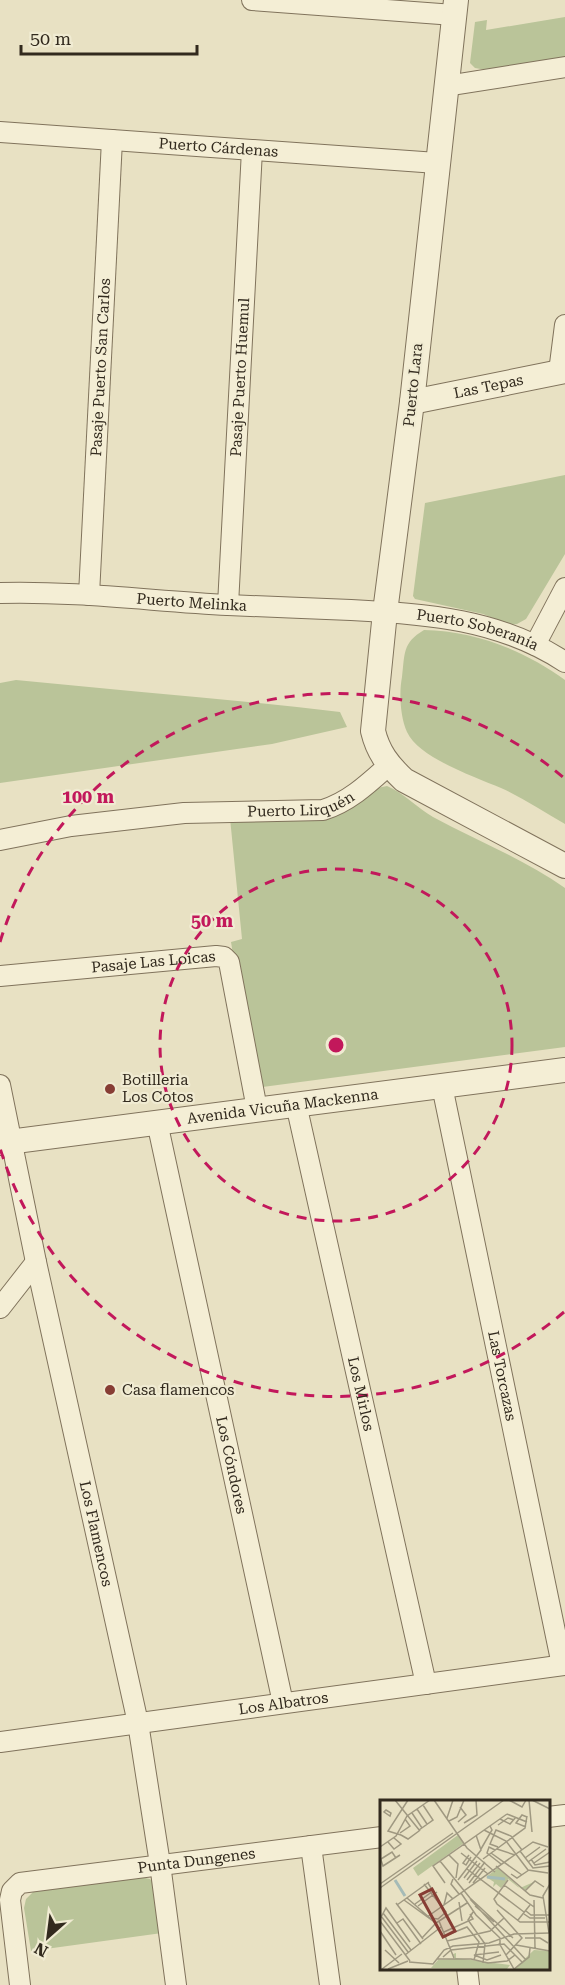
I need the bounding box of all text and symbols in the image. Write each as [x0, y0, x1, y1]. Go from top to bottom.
scale bar [21, 18, 196, 56]
text: 50 m [30, 28, 71, 49]
street label: Puerto Cárdenas [158, 134, 279, 161]
street label: Pasaje Puerto San Carlos [87, 278, 114, 457]
street label: Pasaje Puerto Huemul [227, 297, 253, 457]
street label: Puerto Lara [400, 342, 426, 428]
street label: Las Tepas [452, 371, 525, 402]
street label: Puerto Melinka [136, 589, 247, 615]
street label: Puerto Soberanía [415, 606, 541, 654]
text: 100 m [62, 786, 115, 807]
street label: Puerto Lirquén [247, 787, 358, 821]
text: 50 m [191, 910, 234, 931]
street label: Pasaje Las Loicas [90, 947, 216, 977]
centre of rings [326, 1035, 346, 1055]
place label: Botilleria Los Cotos [122, 1071, 193, 1106]
marker: Botilleria Los Cotos [103, 1082, 117, 1096]
street label: Avenida Vicuña Mackenna [186, 1085, 379, 1128]
street label: Las Torcazas [484, 1329, 520, 1423]
street label: Los Mirlos [344, 1355, 378, 1433]
place label: Casa flamencos [122, 1381, 234, 1399]
marker: Casa flamencos [103, 1383, 117, 1397]
street label: Los Cóndores [212, 1414, 251, 1516]
street label: Los Flamencos [76, 1479, 117, 1588]
street label: Los Albatros [237, 1688, 329, 1718]
inset map [380, 1800, 550, 1970]
street label: Punta Dungenes [137, 1844, 256, 1877]
north arrow [18, 1907, 78, 1967]
text: N [31, 1939, 51, 1961]

